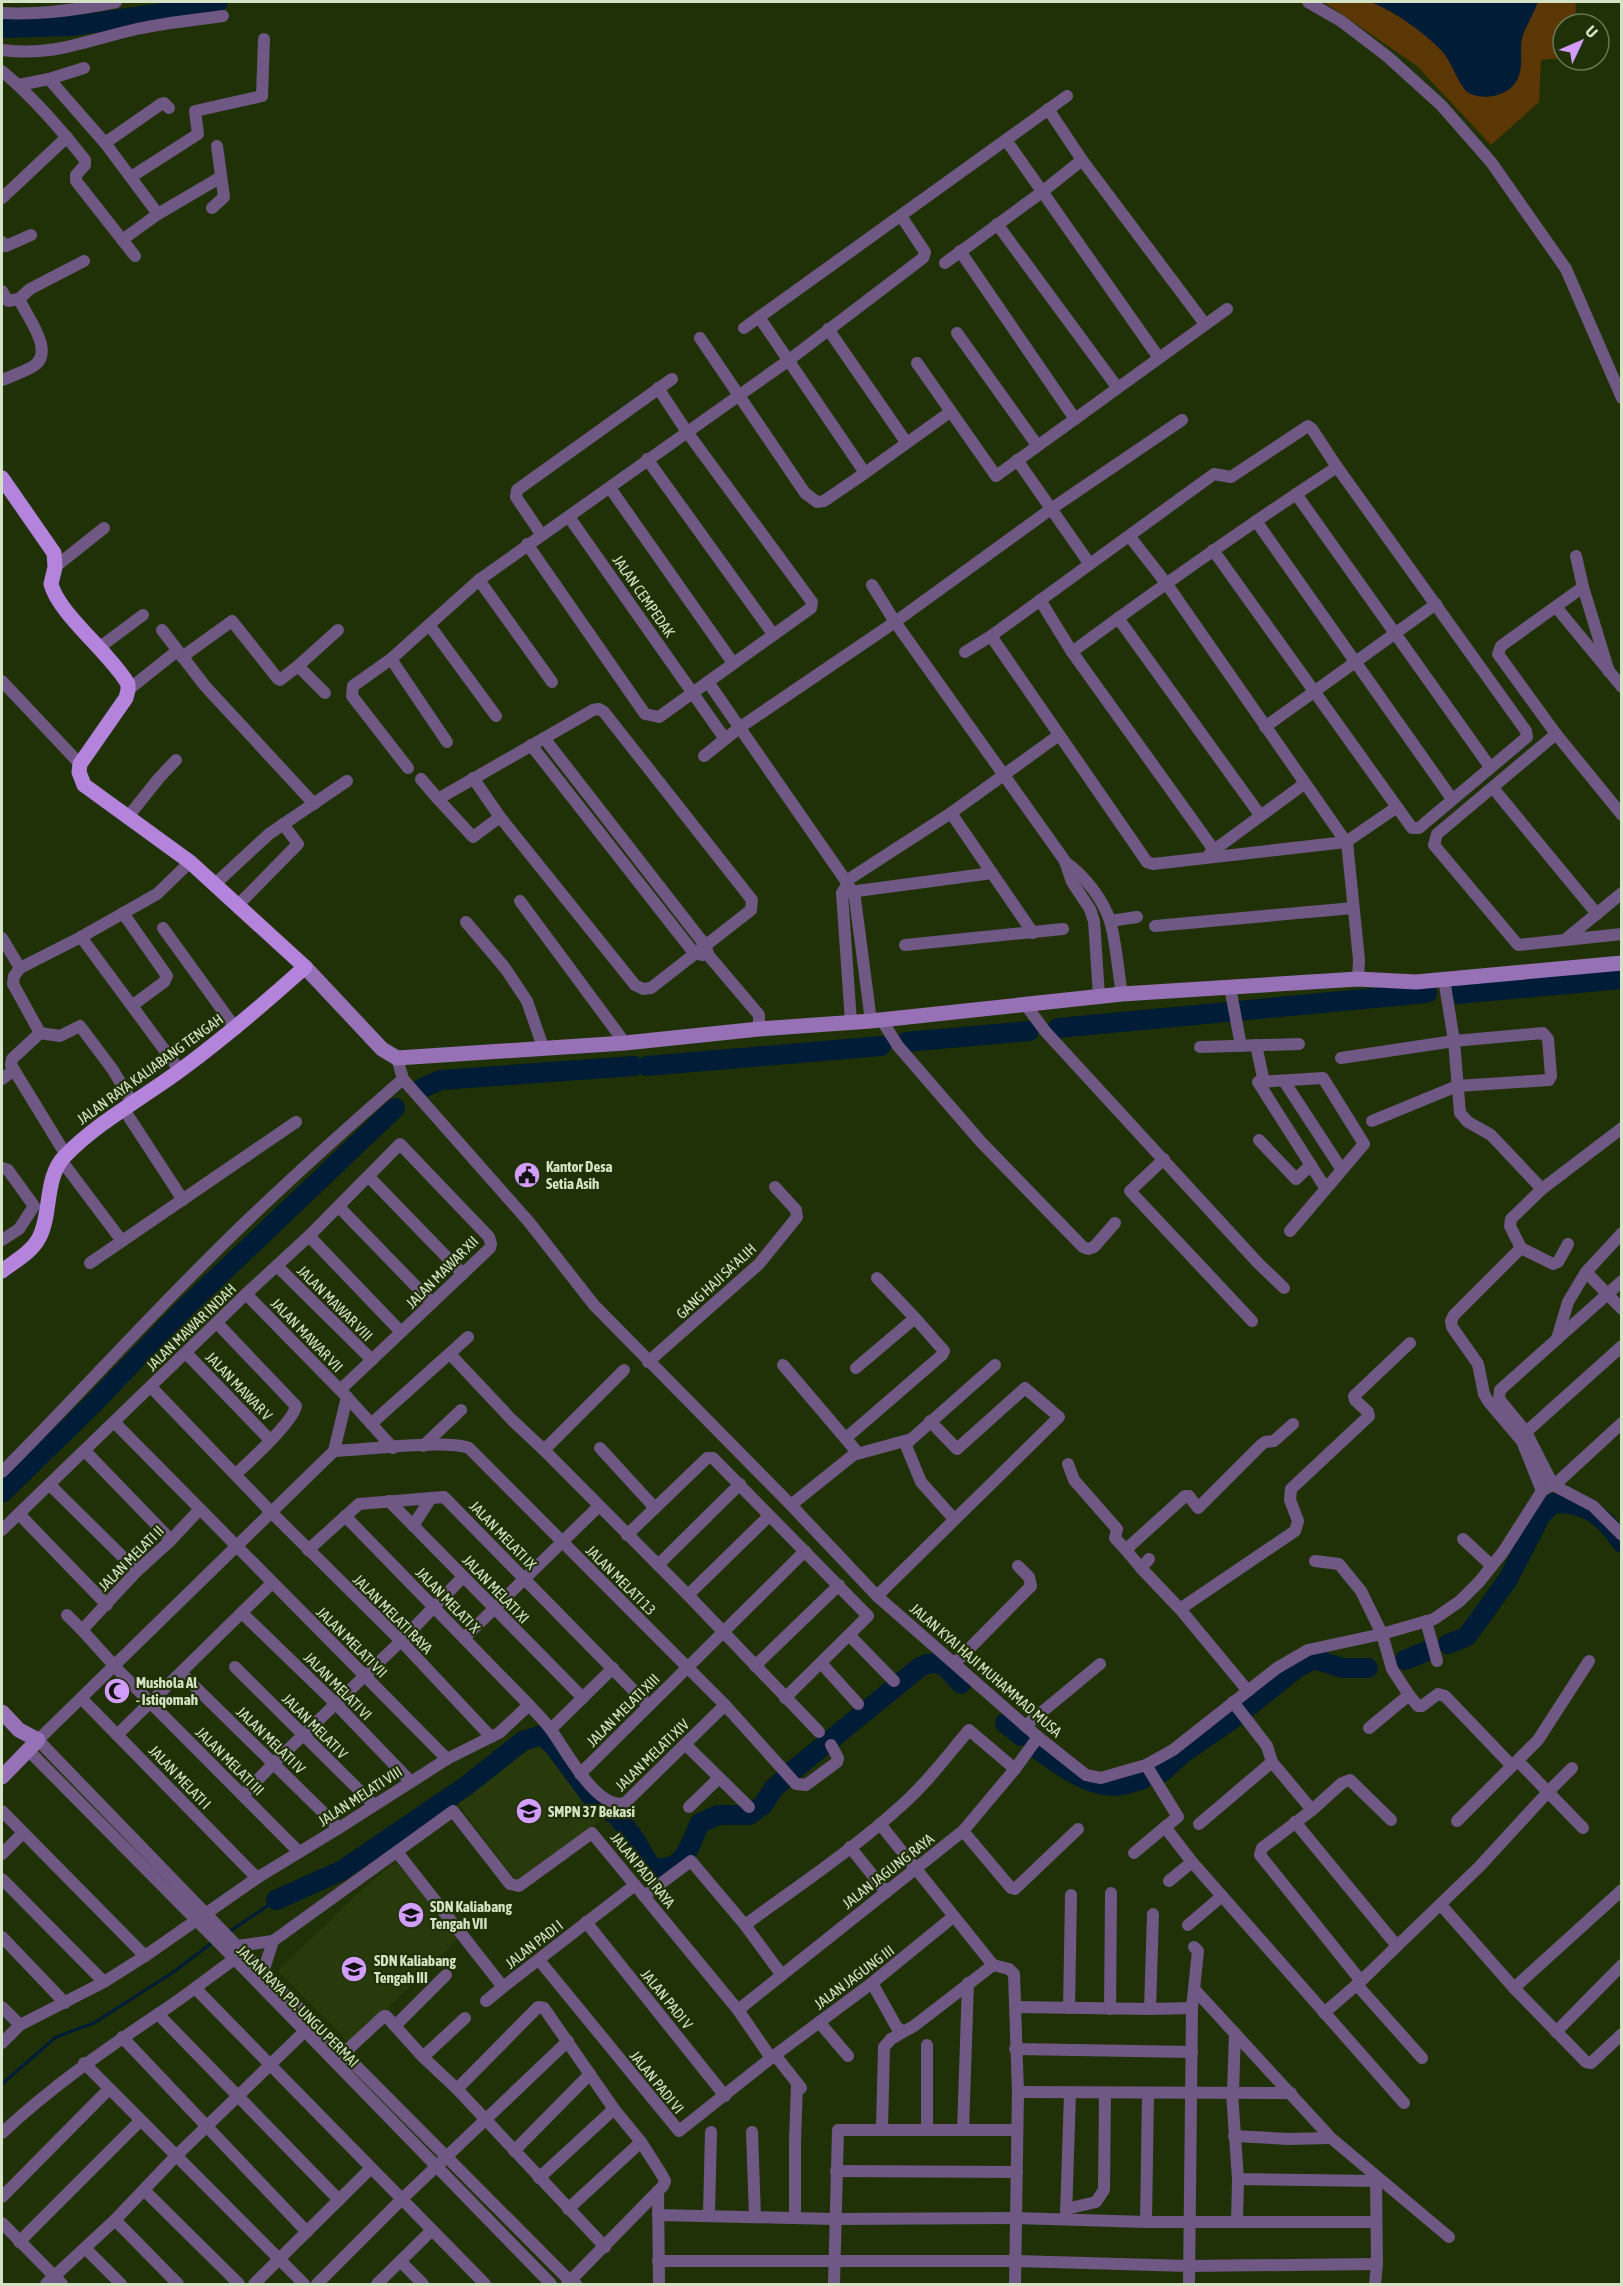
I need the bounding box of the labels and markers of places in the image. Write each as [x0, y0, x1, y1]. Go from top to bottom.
place label: Kantor Desa Setia Asih [546, 1158, 613, 1192]
public building icon: Kantor Desa Setia Asih [512, 1160, 542, 1190]
place label: Mushola Al - Istiqomah [136, 1674, 198, 1708]
mosque icon: Mushola Al - Istiqomah [102, 1676, 132, 1706]
school or university icon: SMPN 37 Bekasi [514, 1796, 544, 1826]
place label: SMPN 37 Bekasi [548, 1803, 635, 1820]
place label: SDN Kaliabang Tengah VII [430, 1898, 512, 1932]
school or university icon: SDN Kaliabang Tengah VII [396, 1900, 426, 1930]
place label: SDN Kaliabang Tengah III [374, 1952, 456, 1986]
school or university icon: SDN Kaliabang Tengah III [339, 1954, 369, 1984]

